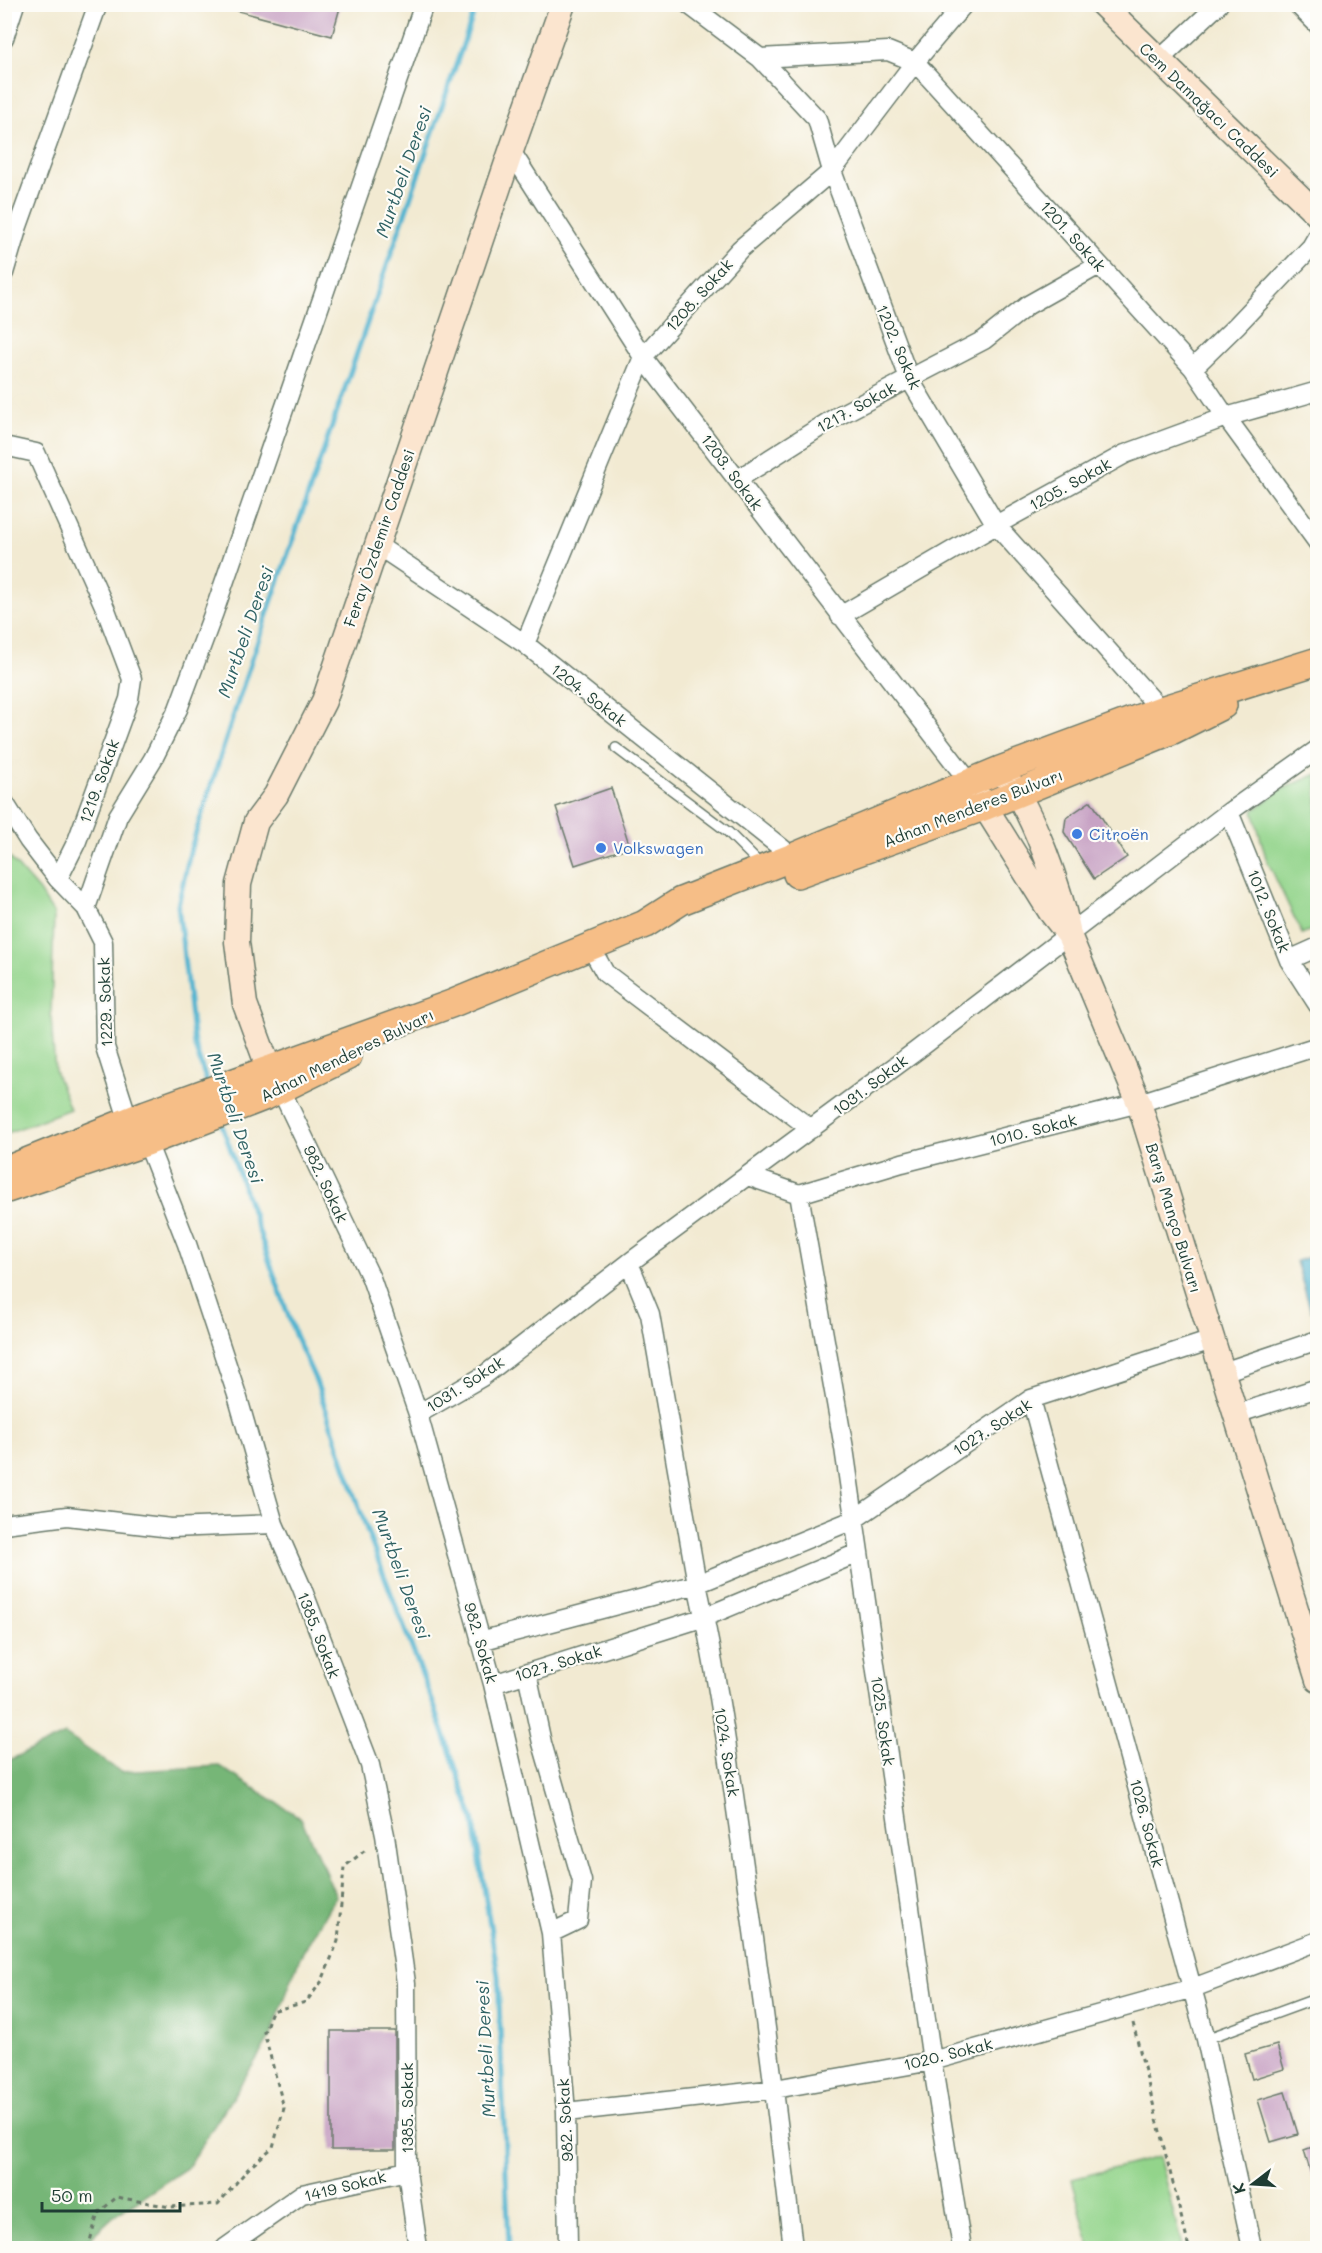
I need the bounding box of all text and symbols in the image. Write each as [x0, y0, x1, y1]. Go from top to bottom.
street label: Cem Damağacı Caddesi [1135, 38, 1284, 182]
water label: Murtbeli Deresi [369, 102, 437, 241]
street label: 1201. Sokak [1036, 196, 1111, 276]
street label: 1208. Sokak [660, 254, 737, 335]
street label: 1202. Sokak [872, 301, 927, 392]
street label: 1217. Sokak [812, 376, 899, 437]
street label: 1203. Sokak [697, 429, 768, 514]
street label: Feray Özdemir Caddesi [338, 446, 419, 630]
street label: 1205. Sokak [1025, 452, 1114, 515]
water label: Murtbeli Deresi [211, 562, 279, 701]
street label: 1204. Sokak [547, 658, 631, 731]
street label: 1219. Sokak [74, 736, 123, 826]
street label: Adnan Menderes Bulvarı [880, 764, 1066, 851]
place label: Citroën [1089, 823, 1149, 844]
marker: Citroën [1070, 827, 1084, 841]
place label: Volkswagen [613, 837, 704, 858]
marker: Volkswagen [594, 841, 608, 855]
street label: 1012. Sokak [1243, 866, 1296, 956]
street label: 1229. Sokak [92, 957, 117, 1047]
street label: Adnan Menderes Bulvarı [257, 1003, 437, 1106]
water label: Murtbeli Deresi [202, 1049, 270, 1187]
street label: 1031. Sokak [828, 1049, 912, 1120]
street label: 1010. Sokak [987, 1109, 1079, 1151]
street label: Barış Manço Bulvarı [1142, 1140, 1207, 1295]
street label: 982. Sokak [299, 1142, 354, 1226]
street label: 1031. Sokak [422, 1351, 508, 1417]
street label: 1027. Sokak [948, 1393, 1035, 1460]
water label: Murtbeli Deresi [367, 1505, 437, 1643]
street label: 1385. Sokak [293, 1589, 346, 1681]
street label: 982. Sokak [460, 1600, 503, 1686]
street label: 1027. Sokak [512, 1639, 604, 1686]
street label: 1025. Sokak [867, 1675, 900, 1767]
street label: 1024. Sokak [710, 1706, 745, 1798]
street label: 1026. Sokak [1126, 1776, 1169, 1870]
water label: Murtbeli Deresi [469, 1979, 501, 2118]
street label: 1020. Sokak [901, 2032, 995, 2075]
street label: 1385. Sokak [396, 2063, 417, 2153]
street label: 982. Sokak [552, 2078, 577, 2162]
north arrow [1223, 2154, 1283, 2214]
street label: 1419 Sokak [302, 2165, 388, 2206]
scale bar [42, 2175, 180, 2213]
text: K [1227, 2180, 1250, 2197]
text: 50 m [51, 2183, 93, 2207]

